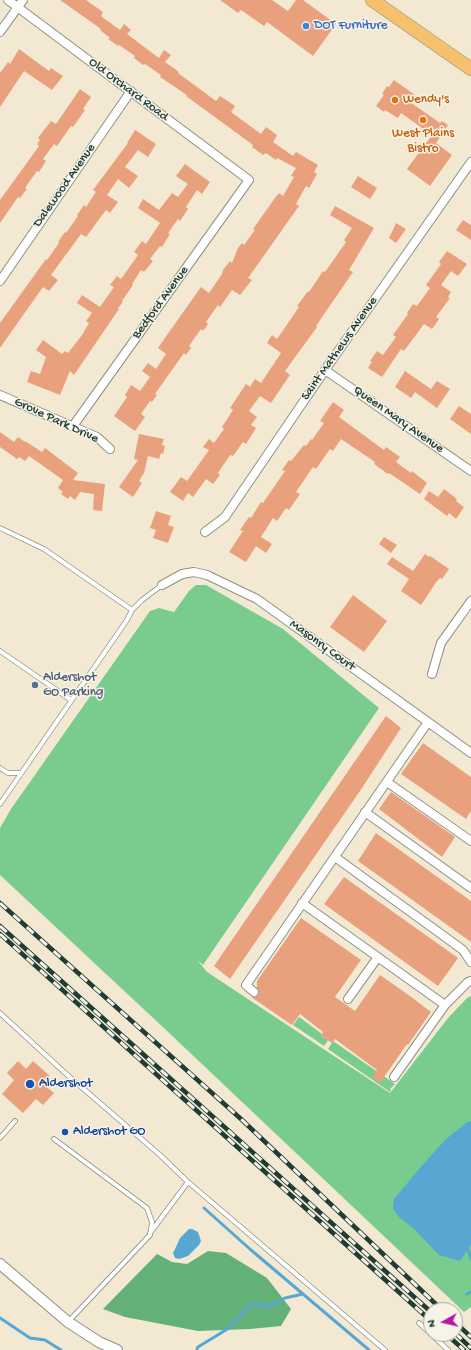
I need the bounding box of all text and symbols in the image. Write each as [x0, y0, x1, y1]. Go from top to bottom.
place label: DOT Furniture [314, 18, 387, 34]
marker: DOT Furniture [301, 21, 311, 31]
street label: Old Orchard Road [85, 55, 171, 125]
place label: Wendy's [403, 92, 449, 108]
marker: Wendy's [390, 95, 400, 105]
marker: West Plains Bistro [418, 115, 428, 125]
place label: West Plains Bistro [392, 126, 454, 157]
street label: Dalewood Avenue [30, 141, 100, 231]
street label: Bedford Avenue [129, 264, 193, 342]
street label: Saint Mathews Avenue [298, 294, 382, 404]
street label: Queen Mary Avenue [350, 383, 446, 457]
street label: Grove Park Drive [11, 395, 101, 447]
street label: Masonry Court [286, 617, 358, 675]
place label: Aldershot GO Parking [43, 670, 103, 701]
marker: Aldershot GO Parking [30, 680, 40, 690]
place label: Aldershot [39, 1076, 92, 1092]
marker: Aldershot [24, 1078, 36, 1090]
place label: Aldershot GO [73, 1124, 145, 1140]
marker: Aldershot GO [60, 1127, 70, 1137]
north arrow [423, 1302, 463, 1342]
text: N [426, 1319, 439, 1328]

